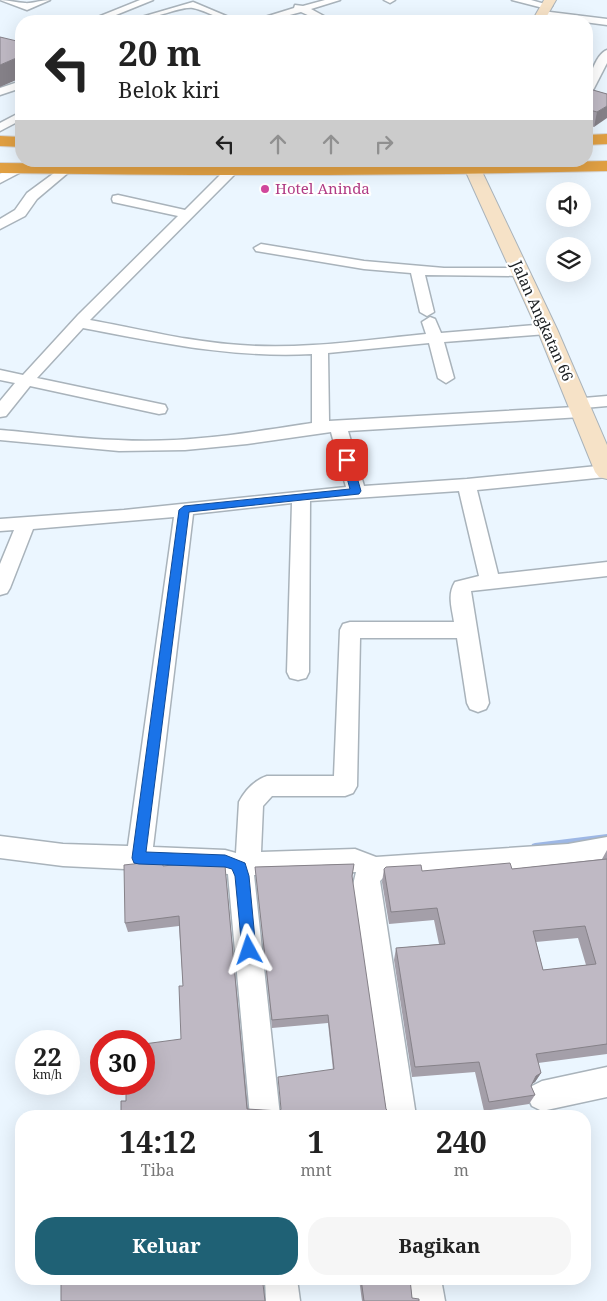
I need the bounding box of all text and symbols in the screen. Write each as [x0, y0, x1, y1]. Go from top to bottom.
text: 20 m [118, 29, 201, 76]
icon: left [35, 35, 100, 100]
text: Belok kiri [118, 74, 220, 104]
icon: left [211, 130, 239, 158]
icon: ahead [264, 130, 292, 158]
icon: ahead [317, 130, 345, 158]
icon: right [370, 130, 398, 158]
place label: Hotel Aninda [275, 178, 370, 198]
map controls [546, 182, 591, 282]
button: sound [546, 182, 591, 227]
marker: Hotel Aninda [259, 183, 271, 195]
button: layers [546, 237, 591, 282]
street label: Jalan Angkatan 66 [507, 256, 579, 384]
pin [326, 439, 368, 481]
icon: arrive [333, 446, 361, 474]
position arrow [222, 923, 274, 975]
speed limit sign: 30 [90, 1030, 155, 1095]
text: 22 [33, 1039, 62, 1073]
text: km/h [33, 1066, 62, 1083]
text: 14:12 [119, 1121, 196, 1162]
text: 1 [308, 1121, 325, 1162]
text: 240 [436, 1121, 487, 1162]
text: Tiba [141, 1159, 175, 1181]
text: mnt [300, 1159, 332, 1181]
text: m [454, 1159, 469, 1181]
button: Keluar [35, 1217, 298, 1275]
button: Bagikan [308, 1217, 571, 1275]

